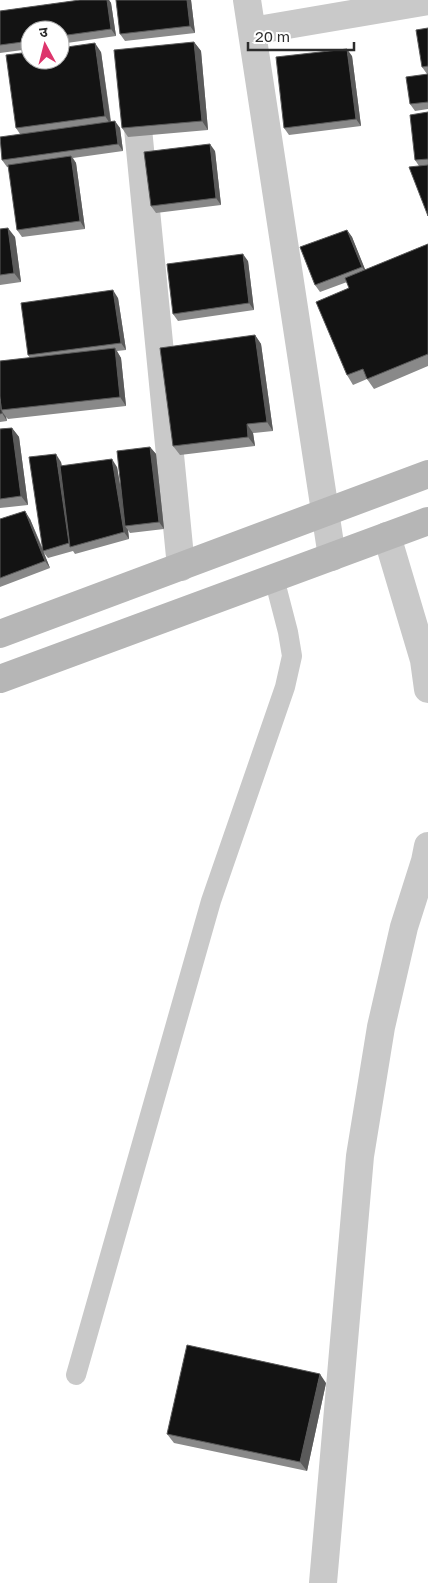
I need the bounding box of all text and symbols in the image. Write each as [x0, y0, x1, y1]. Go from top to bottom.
north arrow [20, 20, 70, 70]
scale bar [248, 20, 354, 52]
text: उ [38, 23, 49, 41]
text: 20 m [255, 27, 290, 45]

